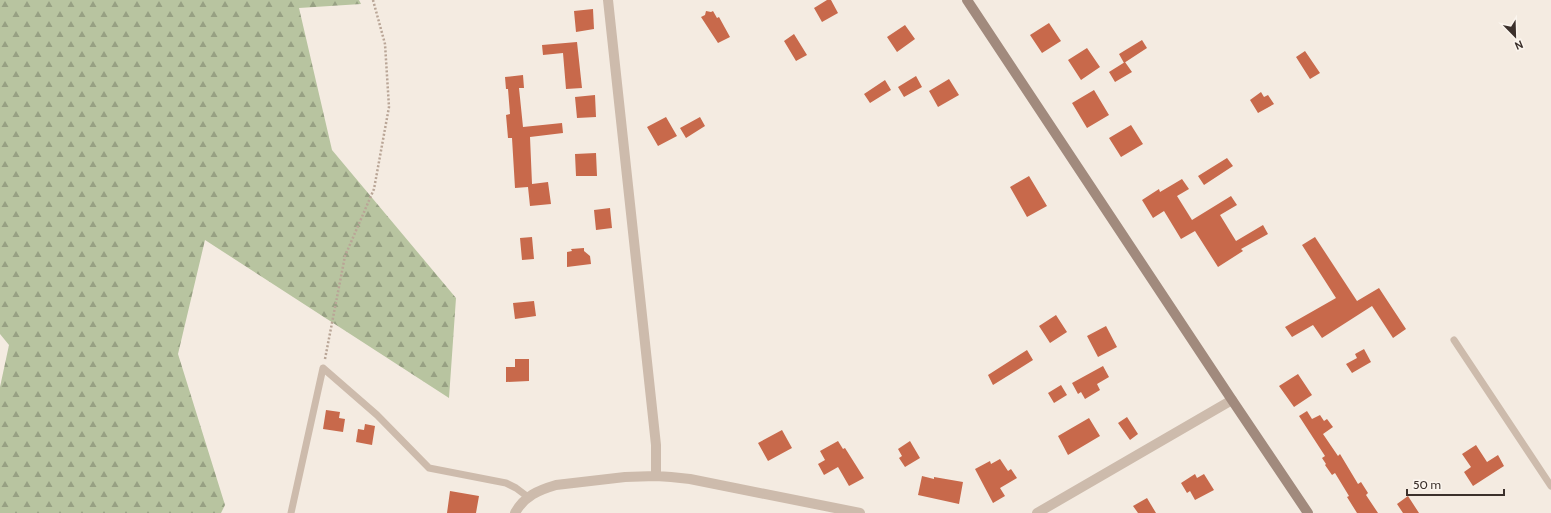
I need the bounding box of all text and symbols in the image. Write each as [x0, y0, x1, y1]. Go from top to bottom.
north arrow [1495, 16, 1535, 56]
text: N [1513, 37, 1525, 53]
scale bar [1407, 471, 1504, 497]
text: 50 m [1413, 477, 1441, 492]

